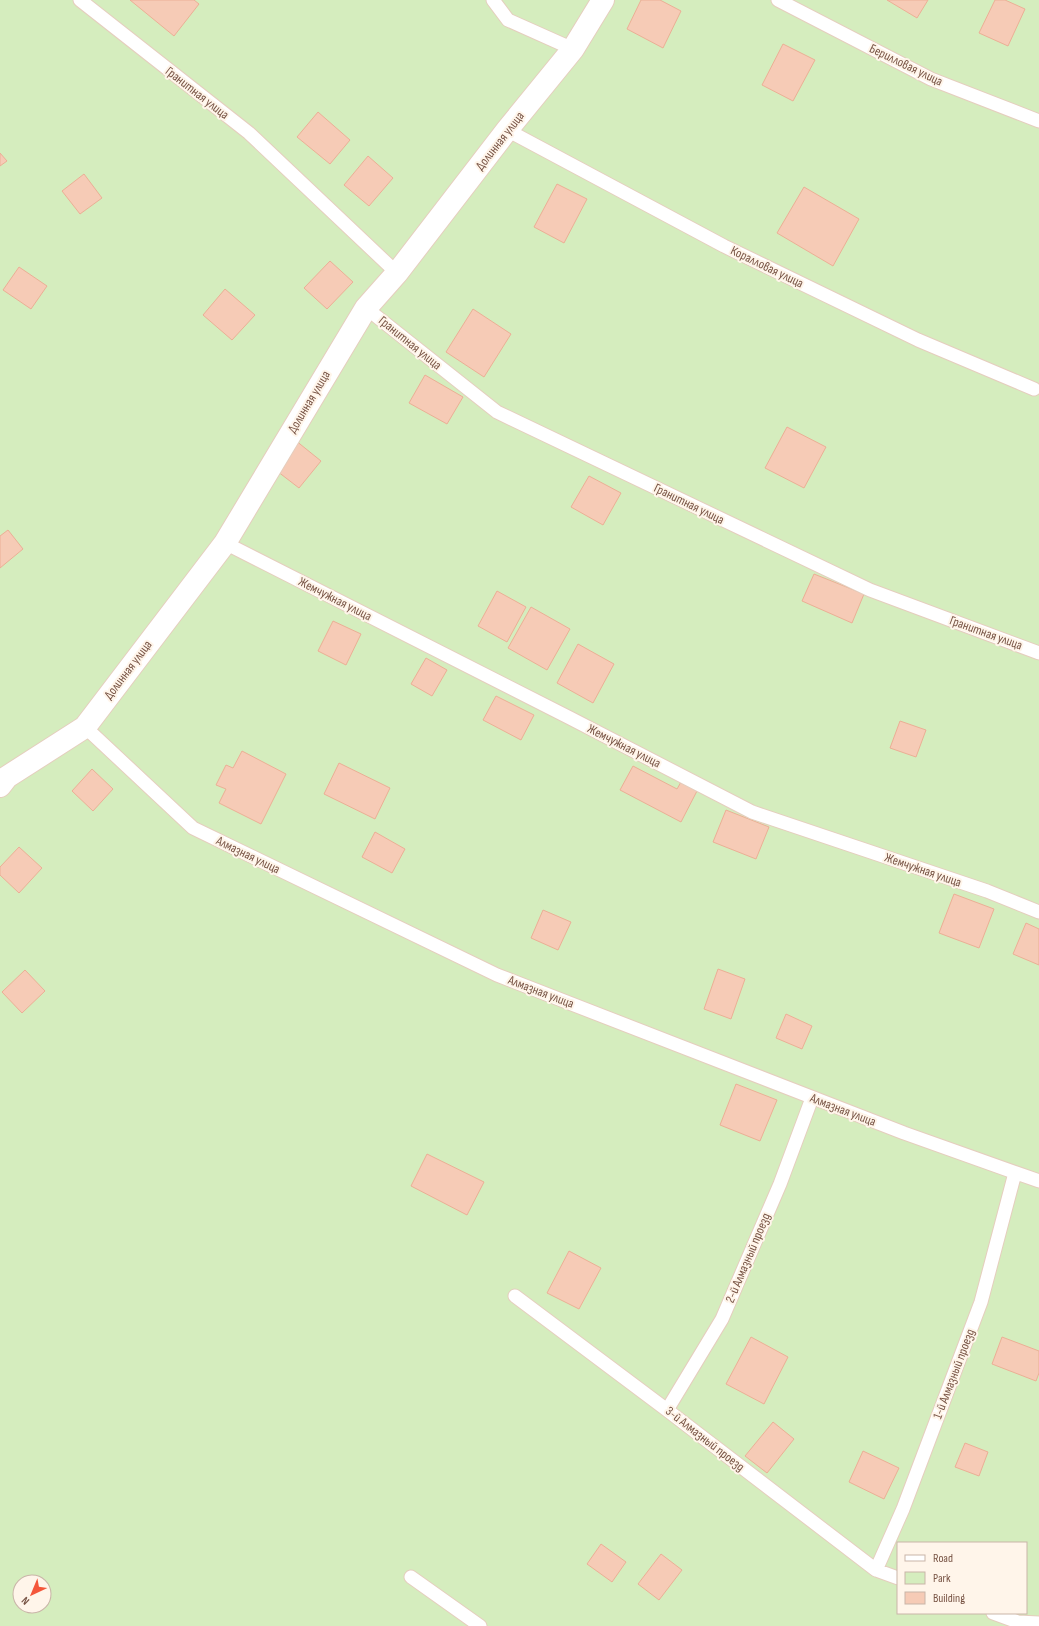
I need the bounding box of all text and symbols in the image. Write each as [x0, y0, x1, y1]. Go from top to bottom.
street label: Берилловая улица [867, 40, 945, 90]
street label: Гранитная улица [162, 63, 232, 123]
street label: Долинная улица [472, 109, 528, 173]
street label: Коралловая улица [728, 242, 806, 292]
street label: Гранитная улица [375, 313, 445, 373]
street label: Долинная улица [284, 368, 334, 436]
street label: Гранитная улица [651, 480, 727, 528]
street label: Жемчужная улица [296, 574, 374, 624]
street label: Гранитная улица [947, 612, 1025, 654]
street label: Долинная улица [101, 637, 155, 703]
street label: Жемчужная улица [585, 721, 663, 771]
street label: Алмазная улица [212, 832, 283, 877]
street label: Жемчужная улица [882, 849, 964, 891]
street label: Алмазная улица [505, 972, 576, 1012]
street label: Алмазная улица [807, 1090, 878, 1130]
street label: 2-й Алмазный проезд [722, 1211, 774, 1305]
street label: 1-й Алмазный проезд [929, 1327, 979, 1421]
street label: 3-й Алмазный проезд [662, 1403, 748, 1475]
legend [897, 1542, 1027, 1614]
text: Road [933, 1551, 953, 1566]
text: Park [933, 1571, 951, 1586]
north arrow [12, 1574, 52, 1614]
text: Building [933, 1591, 965, 1606]
text: N [19, 1594, 32, 1608]

